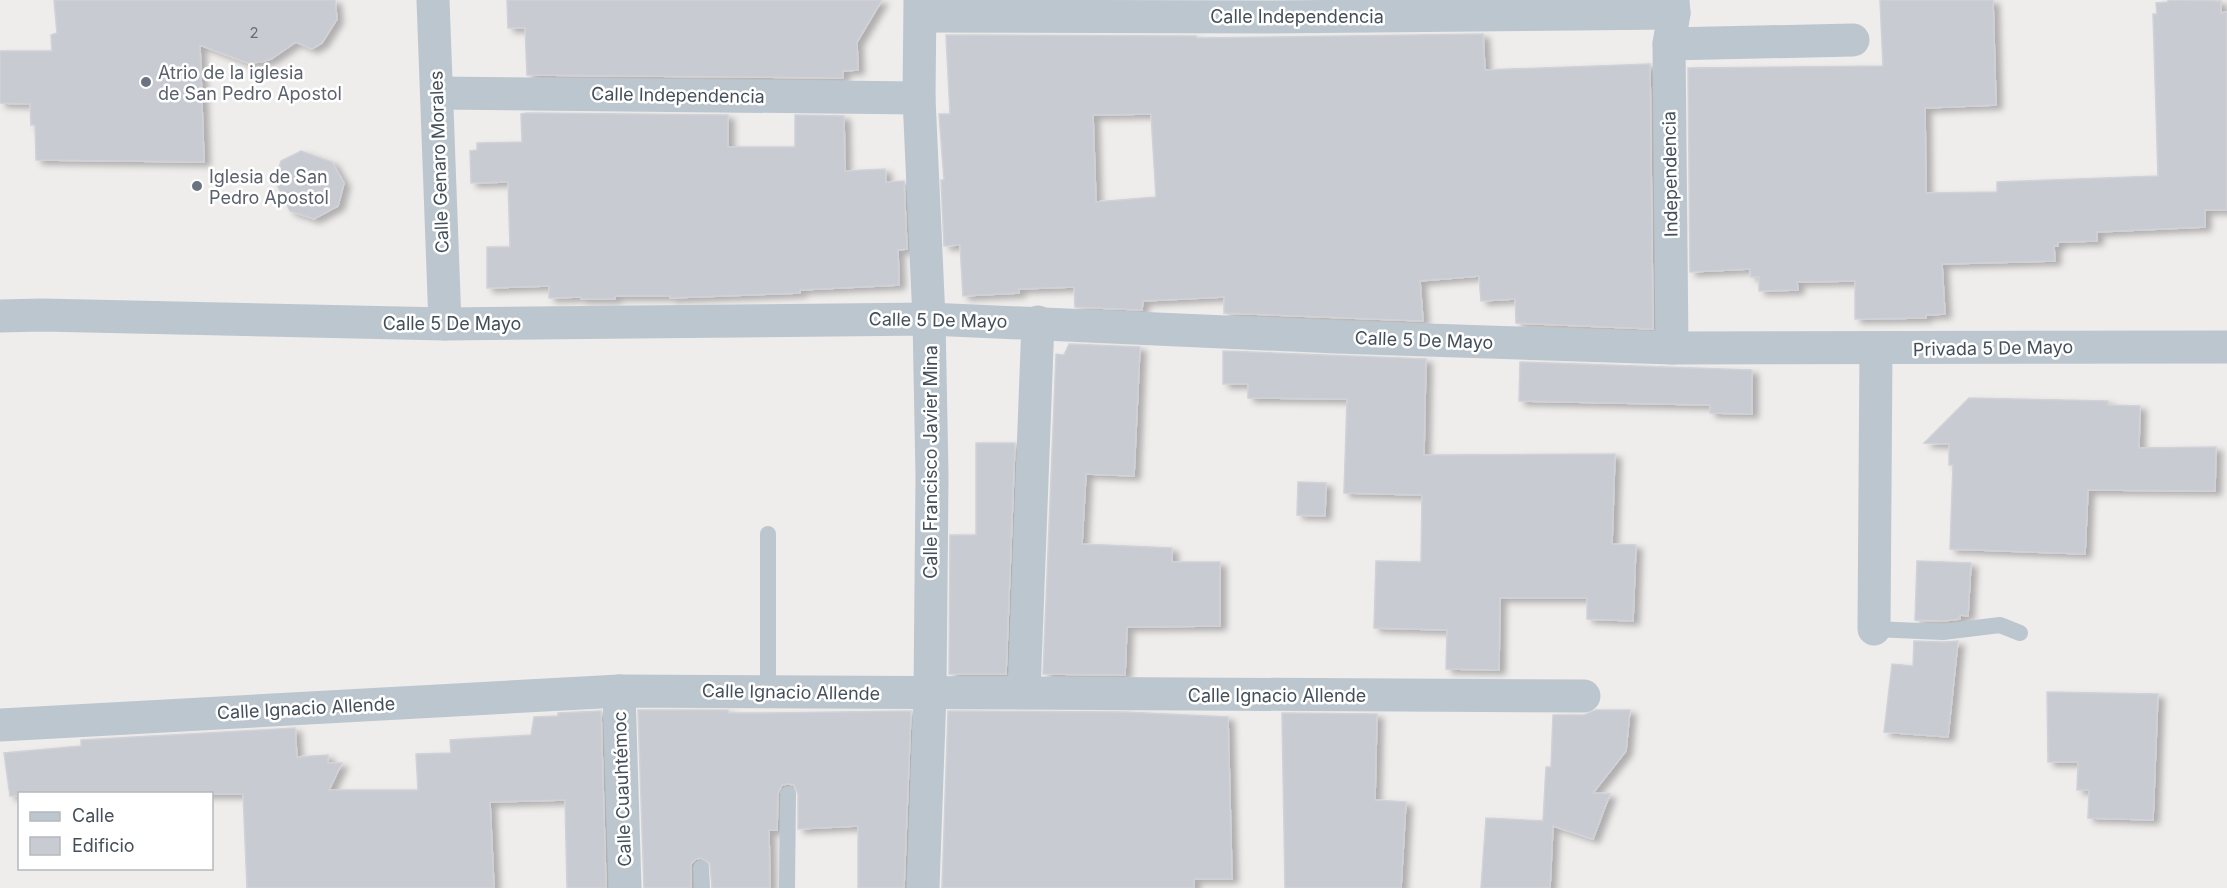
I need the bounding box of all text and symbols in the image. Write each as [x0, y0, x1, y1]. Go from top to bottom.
street label: Calle Independencia [1210, 6, 1384, 27]
house number: 2 [249, 23, 259, 42]
place label: Atrio de la iglesia de San Pedro Apostol [158, 62, 342, 104]
street label: Calle Genaro Morales [425, 70, 453, 254]
marker: Atrio de la iglesia de San Pedro Apostol [139, 75, 153, 89]
street label: Calle Independencia [591, 83, 765, 107]
street label: Independencia [1658, 111, 1682, 237]
place label: Iglesia de San Pedro Apostol [209, 166, 329, 208]
marker: Iglesia de San Pedro Apostol [190, 179, 204, 193]
street label: Calle 5 De Mayo [868, 308, 1008, 332]
street label: Calle 5 De Mayo [383, 313, 521, 334]
street label: Calle 5 De Mayo [1354, 327, 1494, 353]
street label: Privada 5 De Mayo [1913, 336, 2073, 360]
street label: Calle Francisco Javier Mina [920, 345, 941, 579]
street label: Calle Ignacio Allende [702, 680, 880, 704]
street label: Calle Ignacio Allende [1188, 685, 1366, 706]
street label: Calle Ignacio Allende [216, 693, 396, 723]
street label: Calle Cuauhtémoc [609, 711, 635, 867]
legend [18, 792, 213, 870]
text: Calle [72, 805, 114, 826]
text: Edificio [72, 835, 135, 856]

